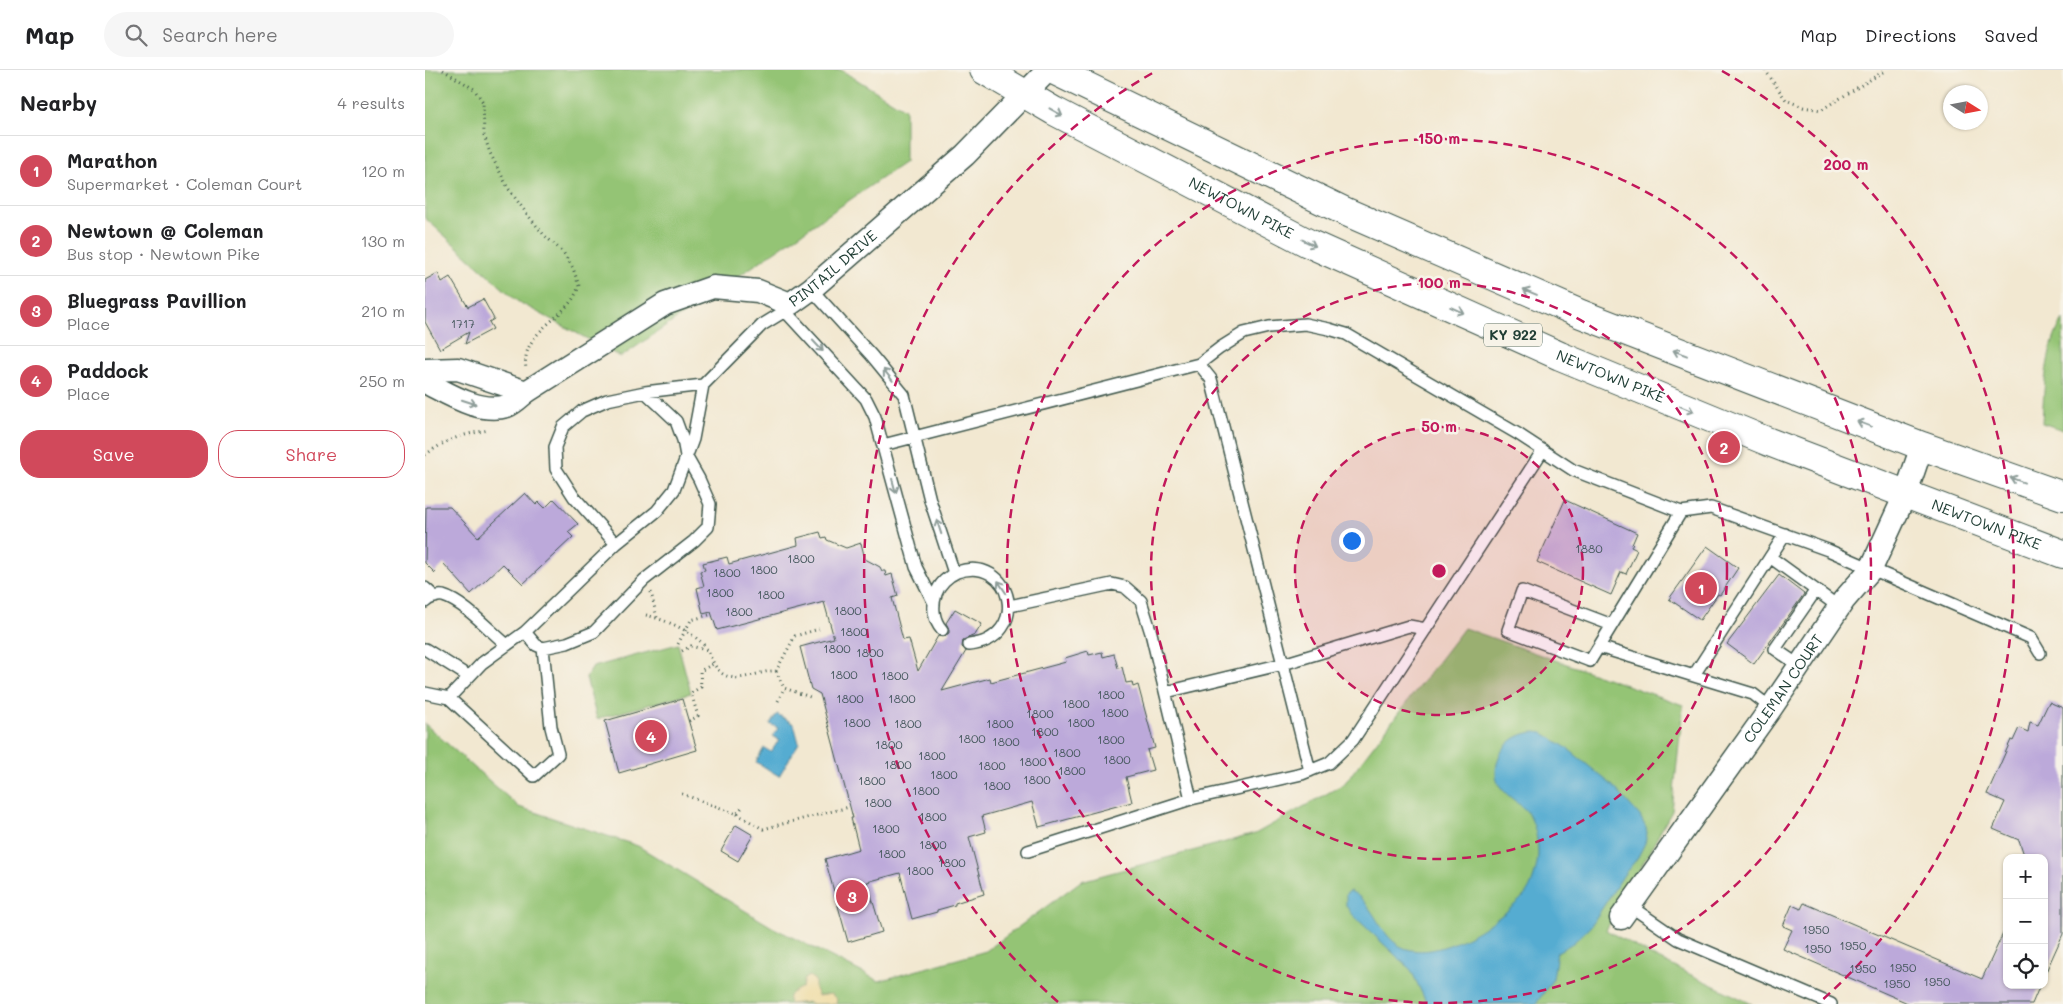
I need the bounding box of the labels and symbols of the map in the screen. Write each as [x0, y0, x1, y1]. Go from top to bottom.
north arrow [1943, 85, 1988, 130]
one-way arrow [1049, 107, 1063, 117]
text: 150 m [1418, 128, 1460, 148]
text: 200 m [1824, 154, 1869, 174]
street label: NEWTOWN PIKE [1186, 172, 1298, 243]
street label: PINTAIL DRIVE [784, 225, 881, 311]
one-way arrow [1301, 239, 1316, 248]
text: 100 m [1417, 272, 1461, 292]
one-way arrow [1523, 287, 1538, 297]
one-way arrow [1449, 306, 1464, 315]
house number: 1717 [451, 315, 475, 331]
road number: KY 922 [1484, 324, 1542, 346]
one-way arrow [812, 340, 824, 353]
street label: NEWTOWN PIKE [1553, 345, 1668, 407]
one-way arrow [1673, 348, 1688, 357]
one-way arrow [882, 369, 893, 382]
one-way arrow [461, 398, 477, 408]
one-way arrow [1679, 404, 1694, 414]
text: 50 m [1421, 416, 1457, 436]
one-way arrow [1857, 419, 1873, 428]
pin: 2 [1708, 428, 1740, 466]
one-way arrow [2010, 475, 2025, 484]
one-way arrow [889, 477, 899, 493]
street label: NEWTOWN PIKE [1929, 494, 2045, 554]
one-way arrow [933, 519, 943, 535]
your location [1339, 528, 1365, 554]
house number: 1880 [1575, 540, 1603, 556]
house number: 1800 [787, 550, 815, 566]
house number: 1800 [750, 561, 778, 577]
centre of rings [1430, 562, 1448, 580]
house number: 1800 [713, 564, 741, 580]
pin: 1 [1685, 569, 1717, 607]
one-way arrow [997, 580, 1007, 594]
house number: 1800 [706, 584, 734, 600]
house number: 1800 [757, 586, 785, 602]
house number: 1800 [834, 602, 862, 618]
house number: 1800 [725, 603, 753, 619]
house number: 1800 [840, 623, 868, 639]
street label: COLEMAN COURT [1738, 630, 1827, 747]
house number: 1800 [823, 640, 851, 656]
house number: 1800 [856, 644, 884, 660]
house number: 1800 [830, 666, 858, 682]
house number: 1800 [881, 667, 909, 683]
house number: 1800 [1097, 686, 1125, 702]
house number: 1800 [836, 690, 864, 706]
house number: 1800 [888, 690, 916, 706]
house number: 1800 [1062, 695, 1090, 711]
house number: 1800 [1101, 704, 1129, 720]
house number: 1800 [1026, 705, 1054, 721]
house number: 1800 [843, 714, 871, 730]
house number: 1800 [1067, 714, 1095, 730]
house number: 1800 [894, 715, 922, 731]
house number: 1800 [986, 715, 1014, 731]
pin: 4 [635, 717, 667, 755]
house number: 1800 [1031, 723, 1059, 739]
house number: 1800 [958, 730, 986, 746]
house number: 1800 [1097, 731, 1125, 747]
house number: 1800 [992, 733, 1020, 749]
house number: 1800 [875, 736, 903, 752]
house number: 1800 [1053, 744, 1081, 760]
house number: 1800 [918, 747, 946, 763]
house number: 1800 [1103, 751, 1131, 767]
house number: 1800 [1019, 753, 1047, 769]
house number: 1800 [884, 756, 912, 772]
house number: 1800 [978, 757, 1006, 773]
house number: 1800 [1058, 762, 1086, 778]
house number: 1800 [930, 766, 958, 782]
house number: 1800 [1023, 771, 1051, 787]
house number: 1800 [858, 772, 886, 788]
house number: 1800 [983, 777, 1011, 793]
house number: 1800 [912, 782, 940, 798]
house number: 1800 [864, 794, 892, 810]
house number: 1800 [919, 808, 947, 824]
house number: 1800 [872, 820, 900, 836]
house number: 1800 [919, 836, 947, 852]
house number: 1800 [878, 845, 906, 861]
house number: 1800 [938, 854, 966, 870]
house number: 1800 [906, 862, 934, 878]
pin: 3 [836, 877, 868, 915]
house number: 1950 [1803, 921, 1830, 937]
house number: 1950 [1840, 937, 1867, 953]
house number: 1950 [1805, 940, 1832, 956]
house number: 1950 [1890, 959, 1917, 975]
house number: 1950 [1850, 960, 1877, 976]
house number: 1950 [1924, 973, 1951, 989]
house number: 1950 [1884, 975, 1911, 991]

